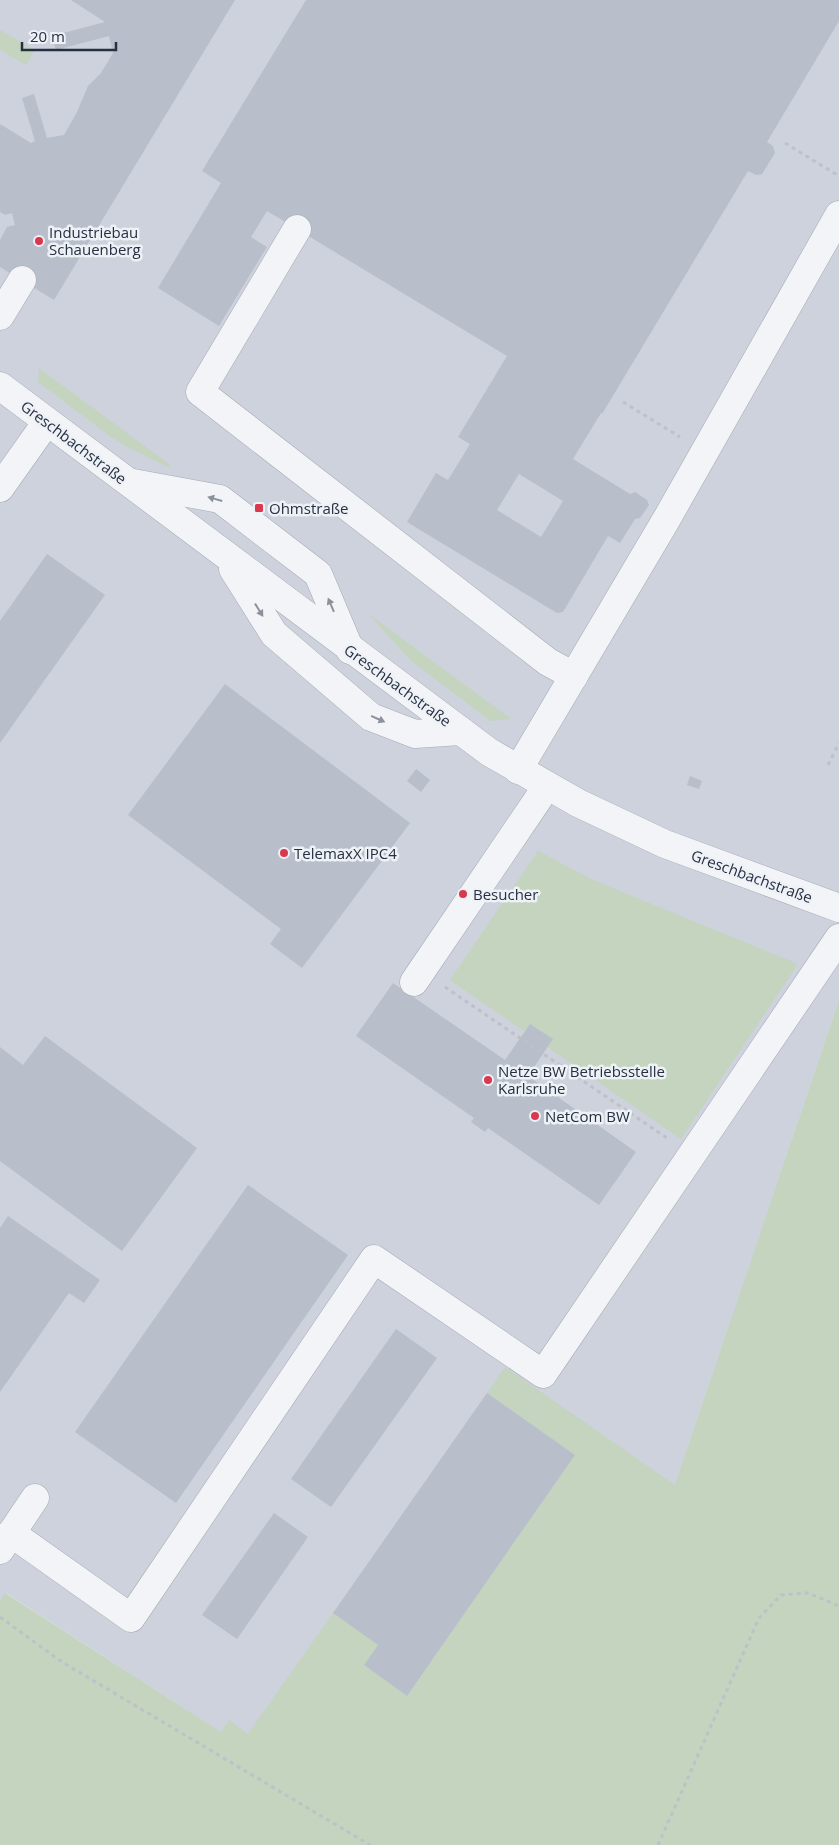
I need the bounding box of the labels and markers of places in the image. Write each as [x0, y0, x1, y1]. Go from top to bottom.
place label: Industriebau Schauenberg [49, 222, 141, 259]
marker: Industriebau Schauenberg [33, 235, 45, 247]
place label: Ohmstraße [269, 498, 348, 518]
marker: Ohmstraße [253, 502, 265, 514]
place label: TelemaxX IPC4 [294, 843, 397, 863]
marker: TelemaxX IPC4 [278, 847, 290, 859]
place label: Besucher [473, 884, 538, 904]
marker: Besucher [457, 888, 469, 900]
place label: Netze BW Betriebsstelle Karlsruhe [498, 1061, 665, 1098]
marker: Netze BW Betriebsstelle Karlsruhe [482, 1074, 494, 1086]
place label: NetCom BW [545, 1106, 630, 1126]
marker: NetCom BW [529, 1110, 541, 1122]

